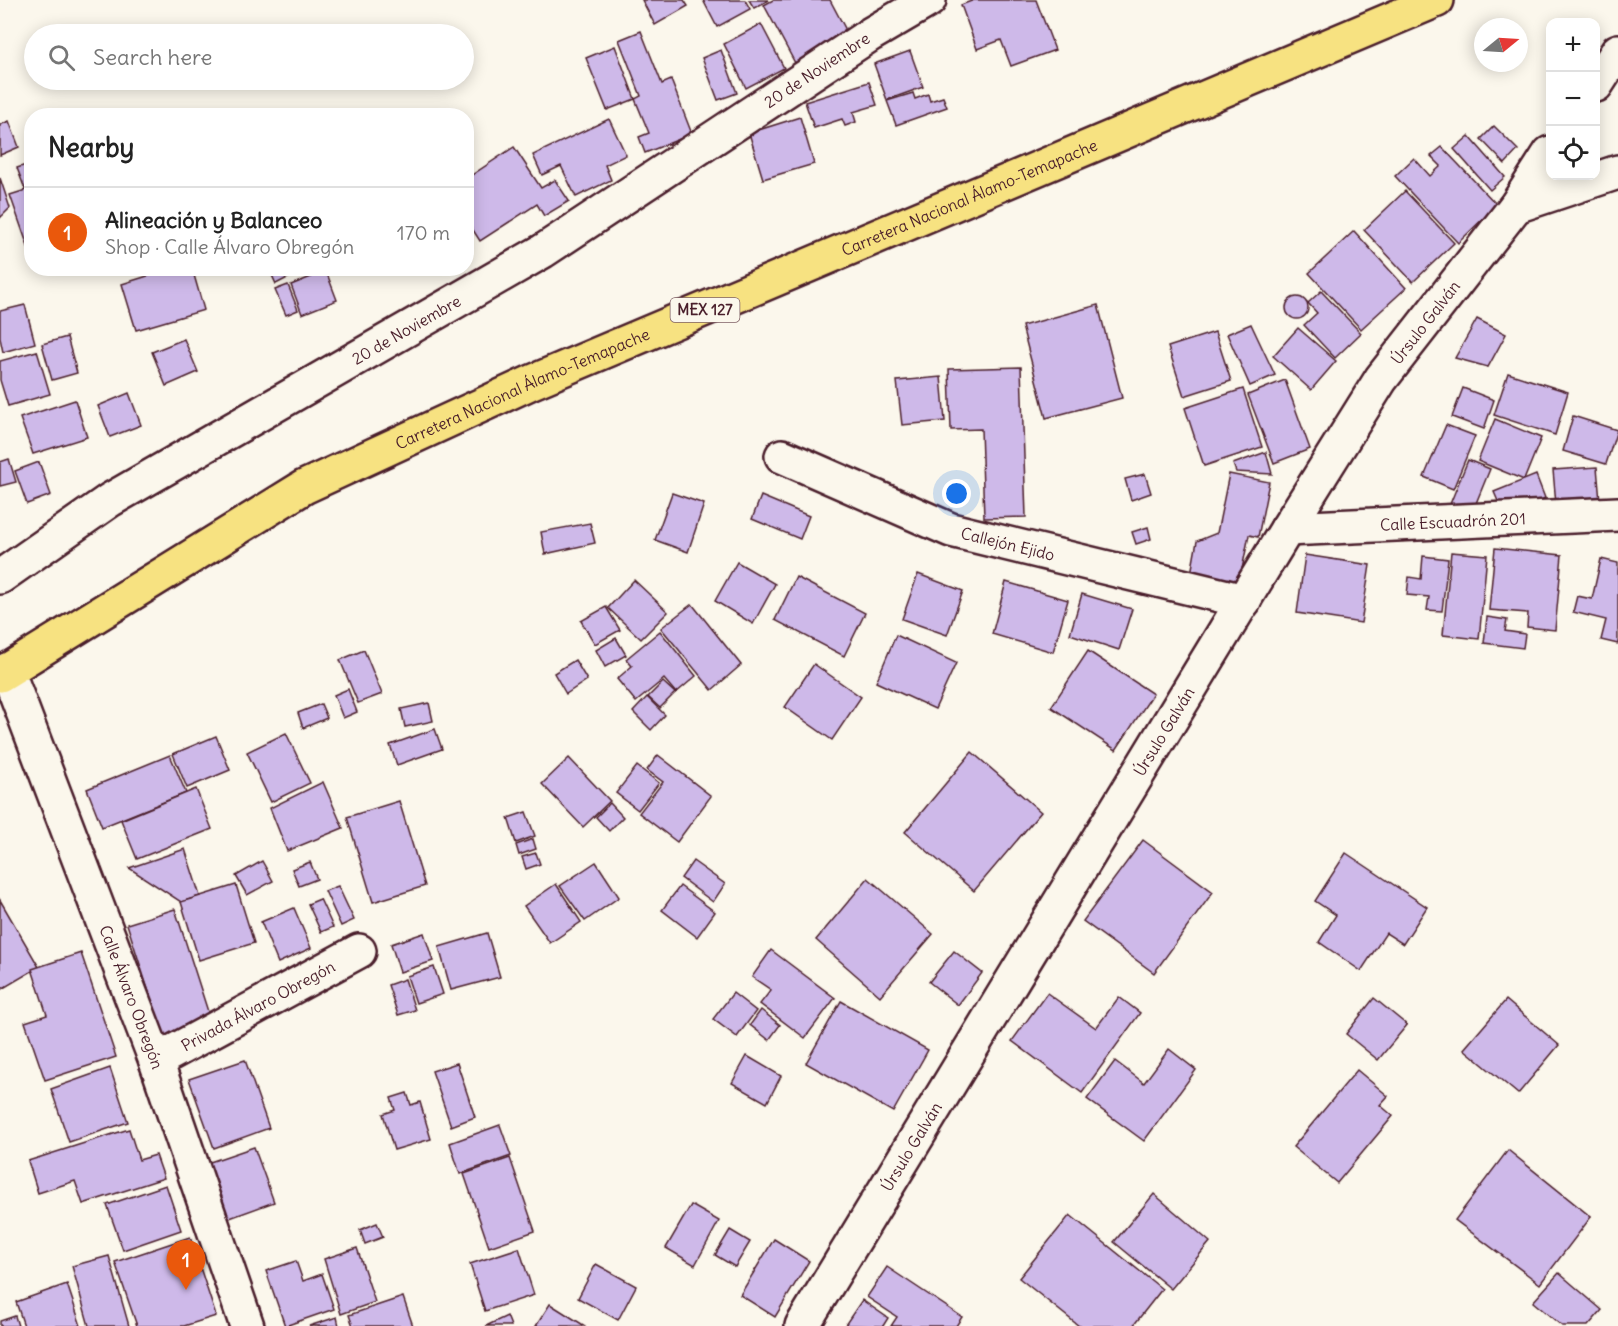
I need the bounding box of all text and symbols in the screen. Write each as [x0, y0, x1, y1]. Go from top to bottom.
north arrow [1474, 18, 1528, 72]
map controls [1546, 18, 1600, 180]
button: + [1546, 18, 1600, 72]
search box [24, 24, 474, 90]
street label: 20 de Noviembre [760, 28, 873, 112]
icon: search [45, 41, 78, 74]
text: Search here [93, 43, 212, 71]
button: − [1546, 72, 1600, 126]
button: locate [1546, 126, 1600, 180]
text: Nearby [48, 131, 134, 164]
street label: Carretera Nacional Álamo-Temapache [838, 135, 1100, 260]
text: Alineación y Balanceo [105, 206, 322, 234]
text: 1 [64, 220, 71, 245]
text: 170 m [397, 220, 450, 245]
text: Shop · Calle Álvaro Obregón [105, 234, 354, 259]
street label: Úrsulo Galván [1386, 276, 1464, 368]
street label: 20 de Noviembre [348, 290, 464, 369]
road number: MEX 127 [670, 298, 740, 322]
street label: Carretera Nacional Álamo-Temapache [392, 324, 652, 454]
your location [942, 479, 971, 508]
street label: Calle Escuadrón 201 [1379, 508, 1526, 535]
street label: Callejón Ejido [959, 523, 1057, 565]
street label: Úrsulo Galván [1129, 683, 1199, 780]
street label: Calle Álvaro Obregón [95, 922, 168, 1072]
street label: Privada Álvaro Obregón [178, 956, 338, 1055]
street label: Úrsulo Galván [876, 1098, 946, 1195]
pin: 1 [166, 1240, 206, 1290]

